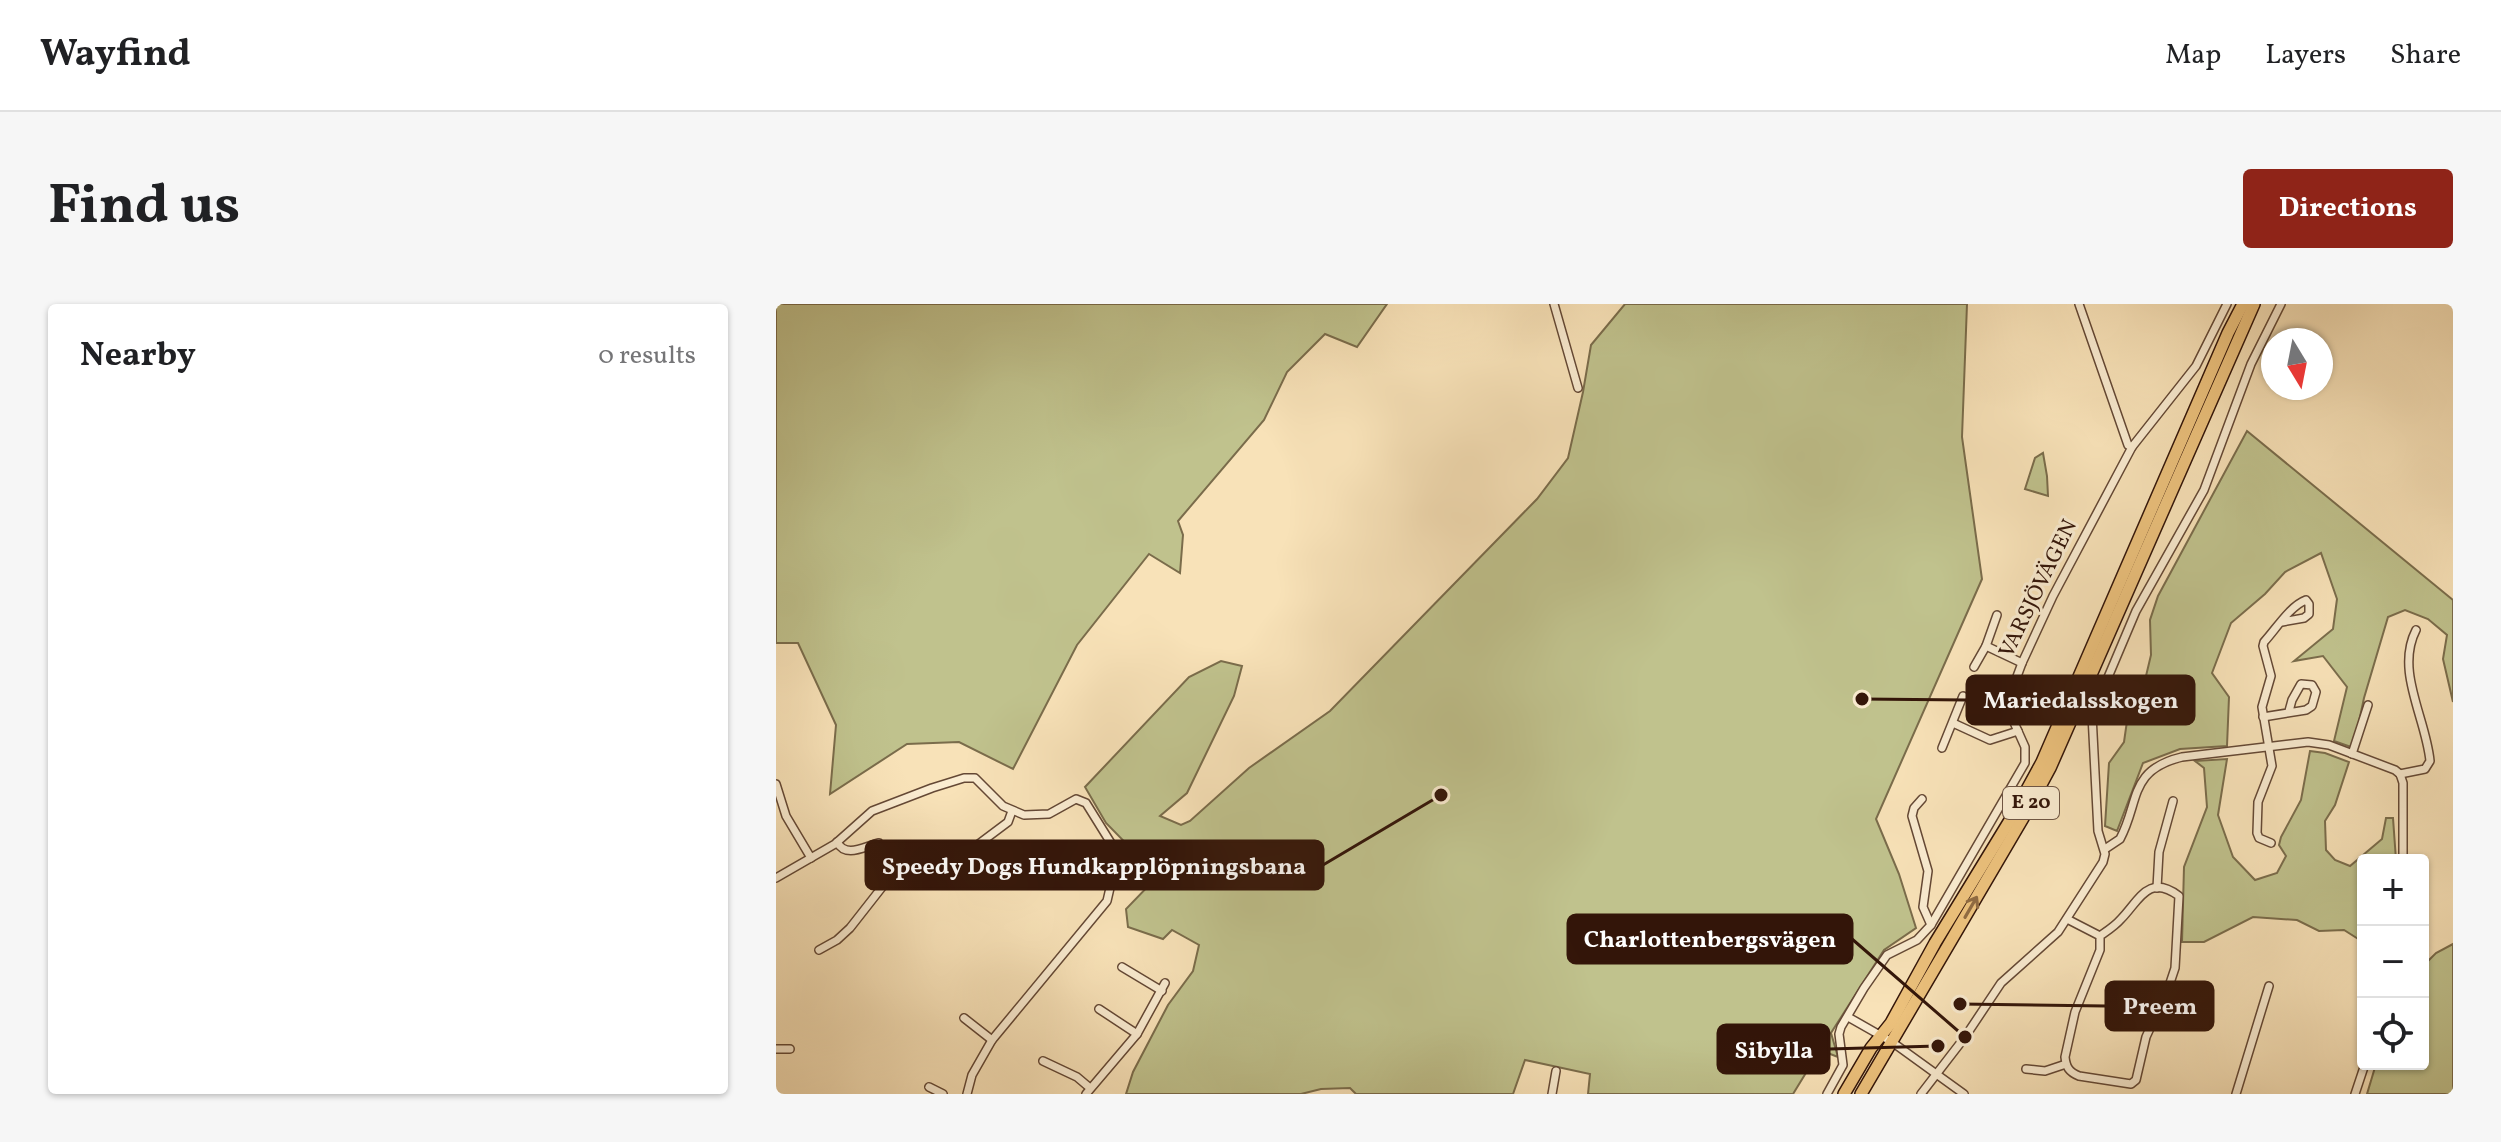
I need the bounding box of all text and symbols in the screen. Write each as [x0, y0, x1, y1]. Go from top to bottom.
text: Wayfind [40, 29, 191, 82]
text: Map [2165, 36, 2221, 75]
text: Layers [2265, 36, 2346, 75]
text: Share [2390, 36, 2461, 75]
text: Find us [48, 169, 240, 247]
button: Directions [2243, 169, 2453, 248]
north arrow [2261, 328, 2333, 400]
text: Nearby [80, 333, 196, 380]
text: 0 results [598, 338, 696, 374]
street label: VARSJÖVÄGEN [1992, 515, 2086, 663]
callout: Mariedalsskogen [1967, 676, 2194, 724]
text: Mariedalsskogen [1983, 685, 2179, 719]
road number: E 20 [2003, 787, 2059, 819]
callout: Speedy Dogs Hundkapplöpningsbana [866, 841, 1323, 889]
text: Speedy Dogs Hundkapplöpningsbana [882, 851, 1306, 885]
map controls [2357, 854, 2429, 1070]
button: + [2357, 854, 2429, 926]
one-way arrow [1963, 896, 1979, 919]
callout: Charlottenbergsvägen [1568, 915, 1852, 963]
text: Charlottenbergsvägen [1584, 924, 1836, 958]
button: − [2357, 926, 2429, 998]
callout: Preem [2106, 982, 2213, 1030]
text: Preem [2123, 991, 2197, 1025]
button: locate [2357, 998, 2429, 1070]
callout: Sibylla [1718, 1025, 1829, 1073]
text: Sibylla [1735, 1035, 1813, 1069]

